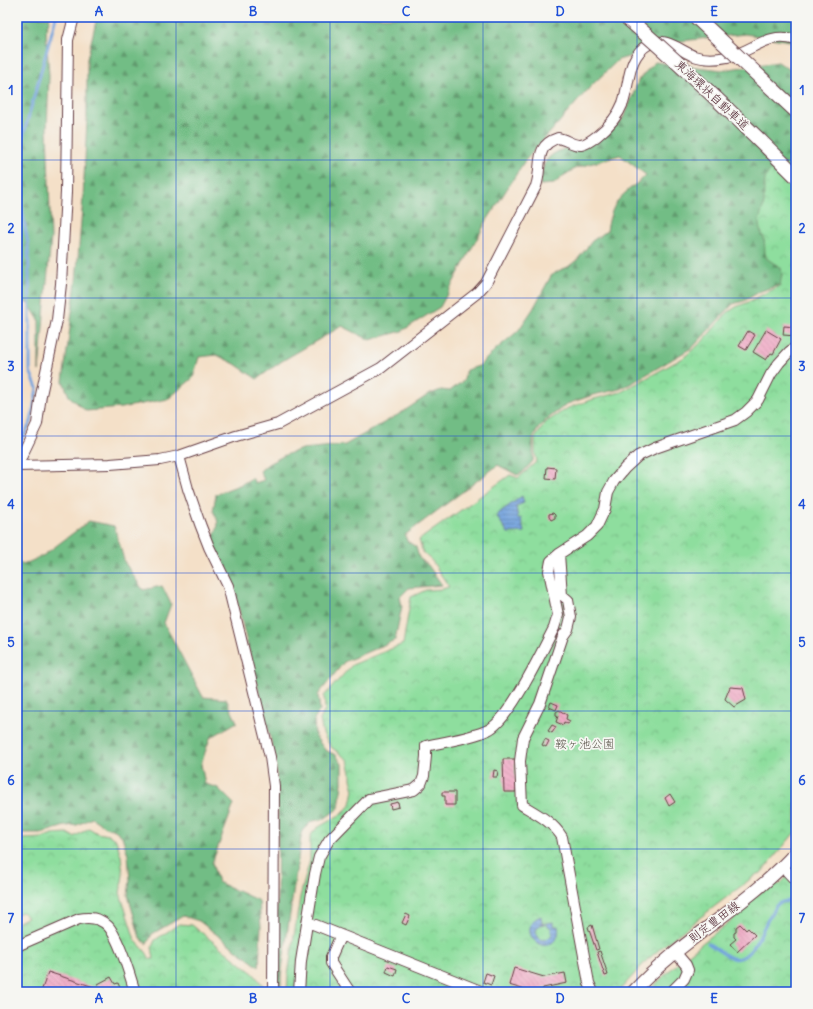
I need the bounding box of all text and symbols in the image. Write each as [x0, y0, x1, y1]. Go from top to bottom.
text: A [95, 3, 104, 20]
text: B [249, 3, 258, 20]
text: C [402, 3, 411, 20]
text: D [555, 3, 565, 20]
text: E [710, 3, 718, 20]
street label: 東海環状自動車道 [672, 56, 753, 133]
text: 1 [8, 82, 14, 99]
text: 1 [799, 82, 805, 99]
text: 2 [7, 220, 15, 237]
text: 2 [798, 220, 806, 237]
text: 3 [7, 358, 15, 375]
text: 3 [798, 358, 806, 375]
text: 4 [7, 496, 15, 513]
text: 4 [798, 496, 806, 513]
text: 5 [7, 634, 15, 651]
text: 5 [798, 634, 806, 651]
park label: 鞍ヶ池公園 [555, 736, 615, 751]
text: 6 [7, 772, 15, 789]
text: 6 [798, 772, 806, 789]
street label: 則定豊田線 [685, 898, 742, 946]
text: 7 [8, 910, 15, 927]
text: 7 [799, 910, 806, 927]
text: A [95, 990, 104, 1007]
text: B [249, 990, 258, 1007]
text: C [402, 990, 411, 1007]
text: D [555, 990, 565, 1007]
text: E [710, 990, 718, 1007]

